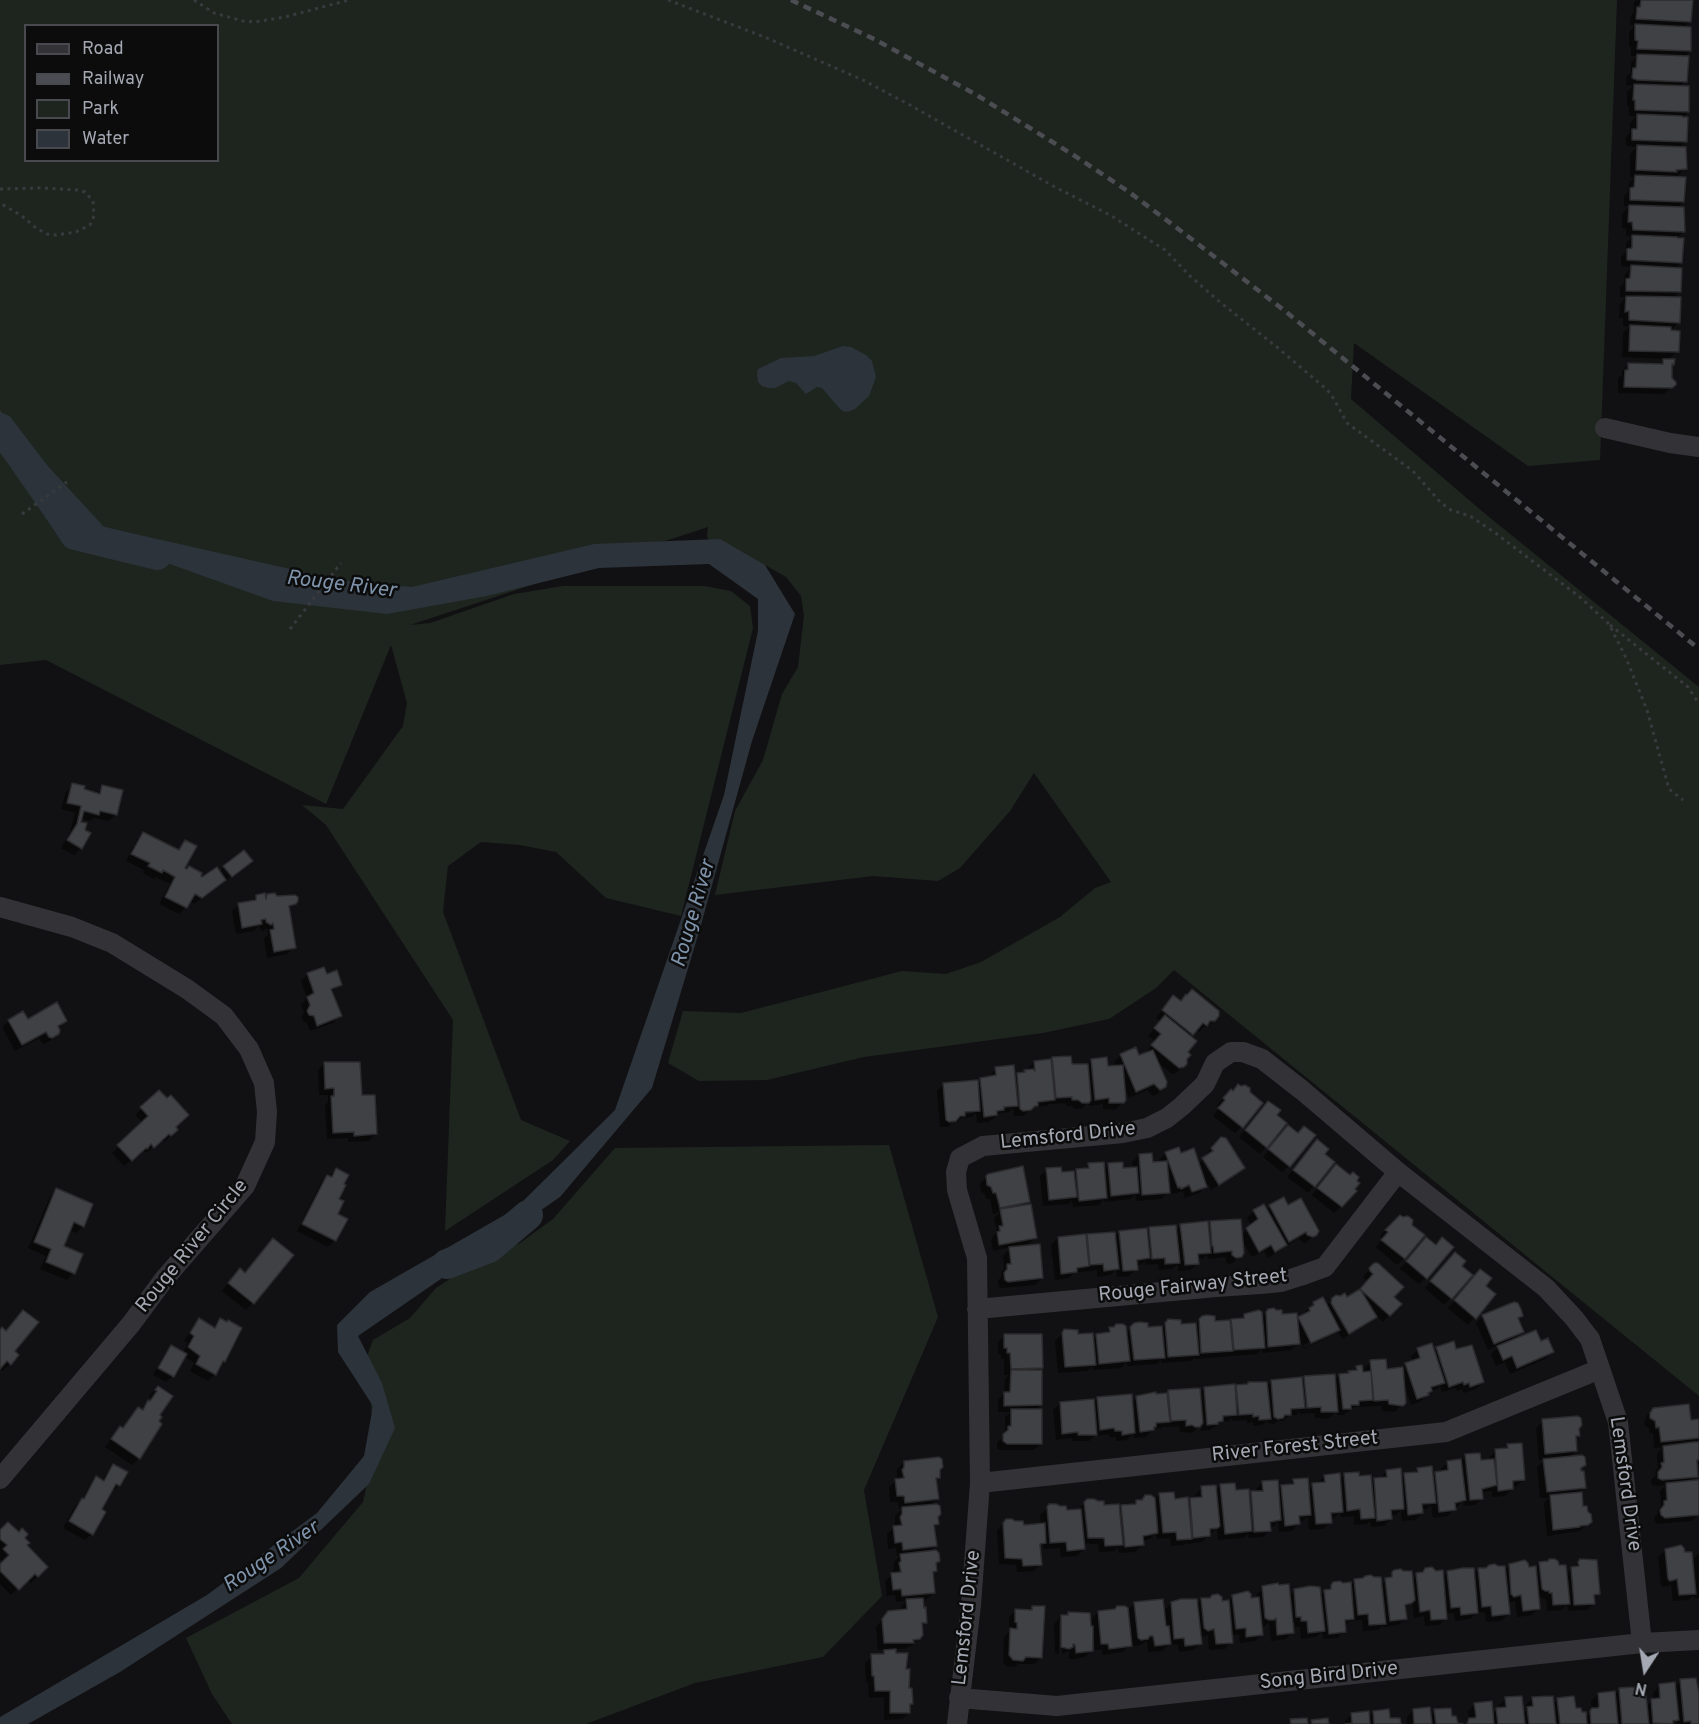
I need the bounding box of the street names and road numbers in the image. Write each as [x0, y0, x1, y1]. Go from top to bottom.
street label: Lemsford Drive [999, 1118, 1137, 1156]
street label: Rouge River Circle [132, 1175, 254, 1319]
street label: Rouge Fairway Street [1097, 1265, 1289, 1309]
street label: Lemsford Drive [1603, 1415, 1645, 1553]
street label: River Forest Street [1211, 1427, 1379, 1469]
street label: Lemsford Drive [949, 1549, 987, 1687]
street label: Song Bird Drive [1259, 1658, 1399, 1696]

